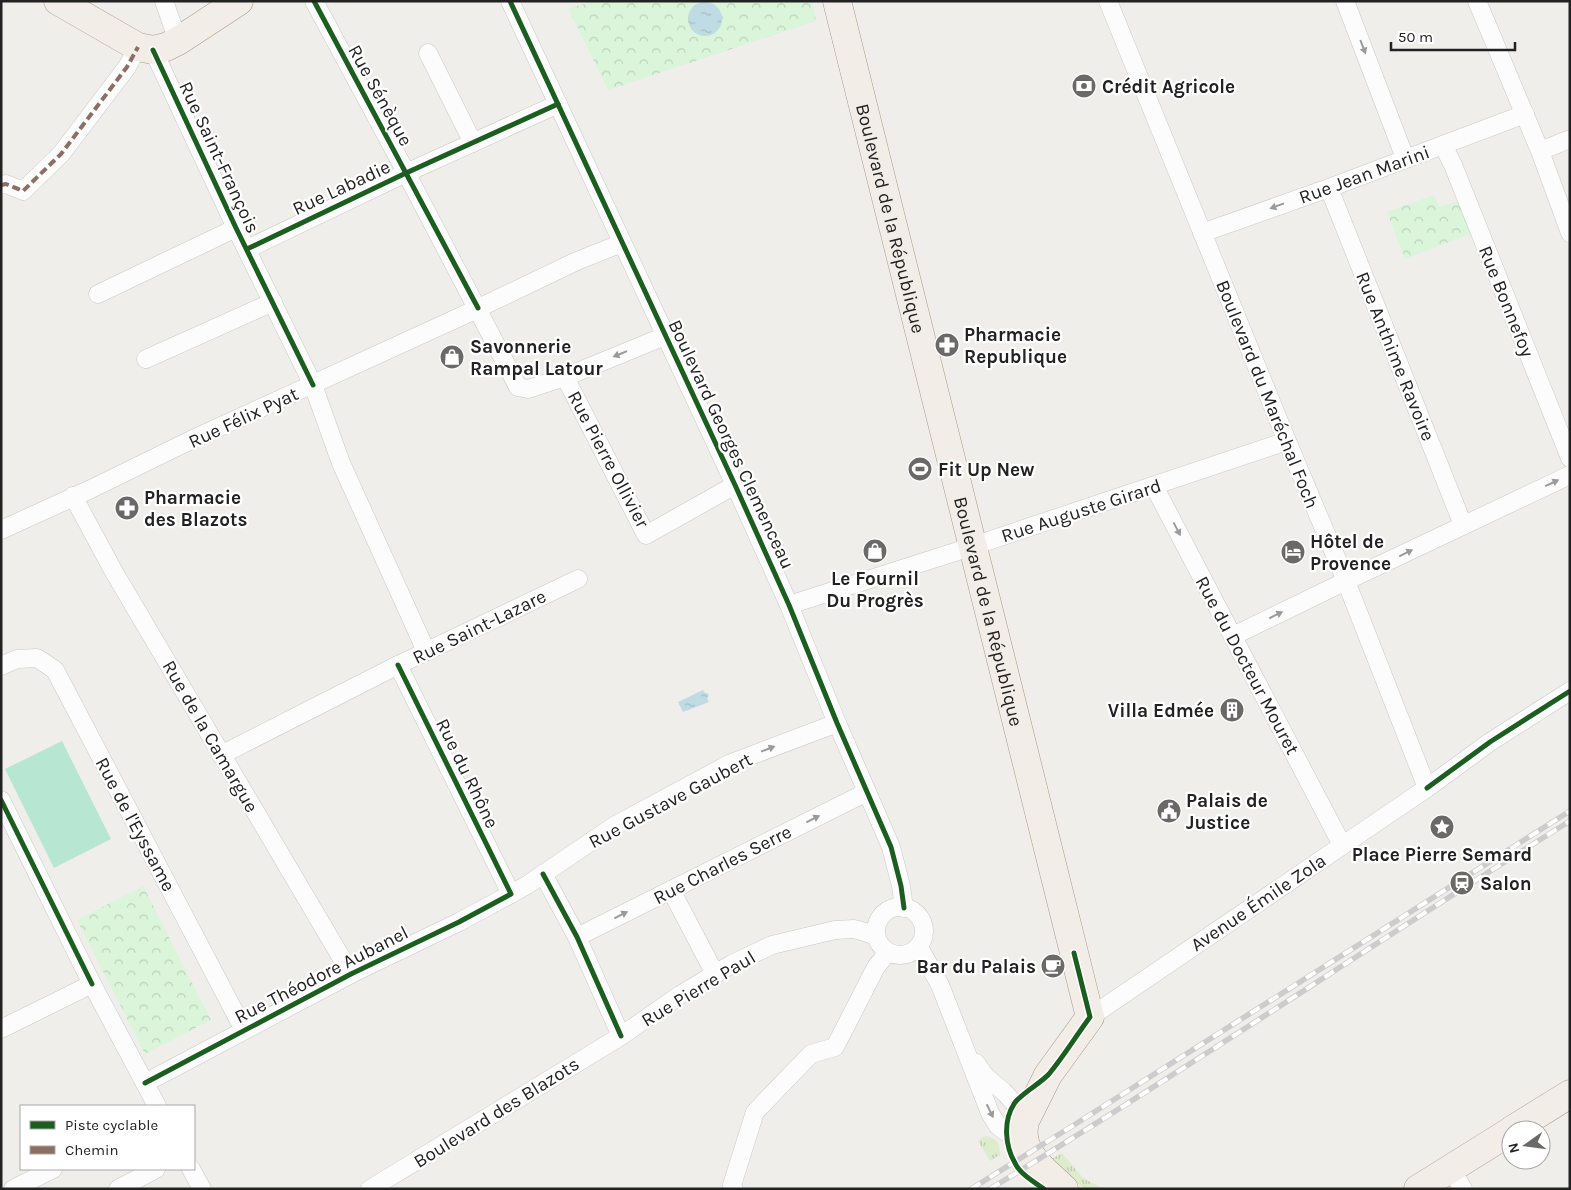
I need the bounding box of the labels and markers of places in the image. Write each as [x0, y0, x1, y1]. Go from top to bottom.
bank icon: Crédit Agricole [1071, 73, 1097, 99]
place label: Crédit Agricole [1102, 76, 1235, 98]
place label: Pharmacie Republique [964, 324, 1067, 368]
pharmacy icon: Pharmacie Republique [934, 332, 960, 358]
place label: Savonnerie Rampal Latour [470, 336, 603, 380]
shop icon: Savonnerie Rampal Latour [439, 344, 465, 370]
sports icon: Fit Up New [907, 456, 933, 482]
place label: Fit Up New [938, 459, 1035, 481]
place label: Pharmacie des Blazots [144, 487, 247, 531]
pharmacy icon: Pharmacie des Blazots [114, 495, 140, 521]
place label: Hôtel de Provence [1310, 531, 1391, 575]
shop icon: Le Fournil Du Progrès [862, 538, 888, 564]
hotel icon: Hôtel de Provence [1280, 539, 1306, 565]
place label: Le Fournil Du Progrès [826, 568, 924, 612]
building icon: Villa Edmée [1219, 697, 1245, 723]
place label: Villa Edmée [1108, 700, 1214, 722]
place label: Palais de Justice [1186, 790, 1268, 834]
public building icon: Palais de Justice [1156, 798, 1182, 824]
place icon: Place Pierre Semard [1429, 814, 1455, 840]
place label: Place Pierre Semard [1352, 844, 1532, 866]
station icon: Salon [1449, 870, 1475, 896]
place label: Salon [1480, 873, 1532, 895]
cafe icon: Bar du Palais [1040, 953, 1066, 979]
place label: Bar du Palais [917, 956, 1036, 978]

